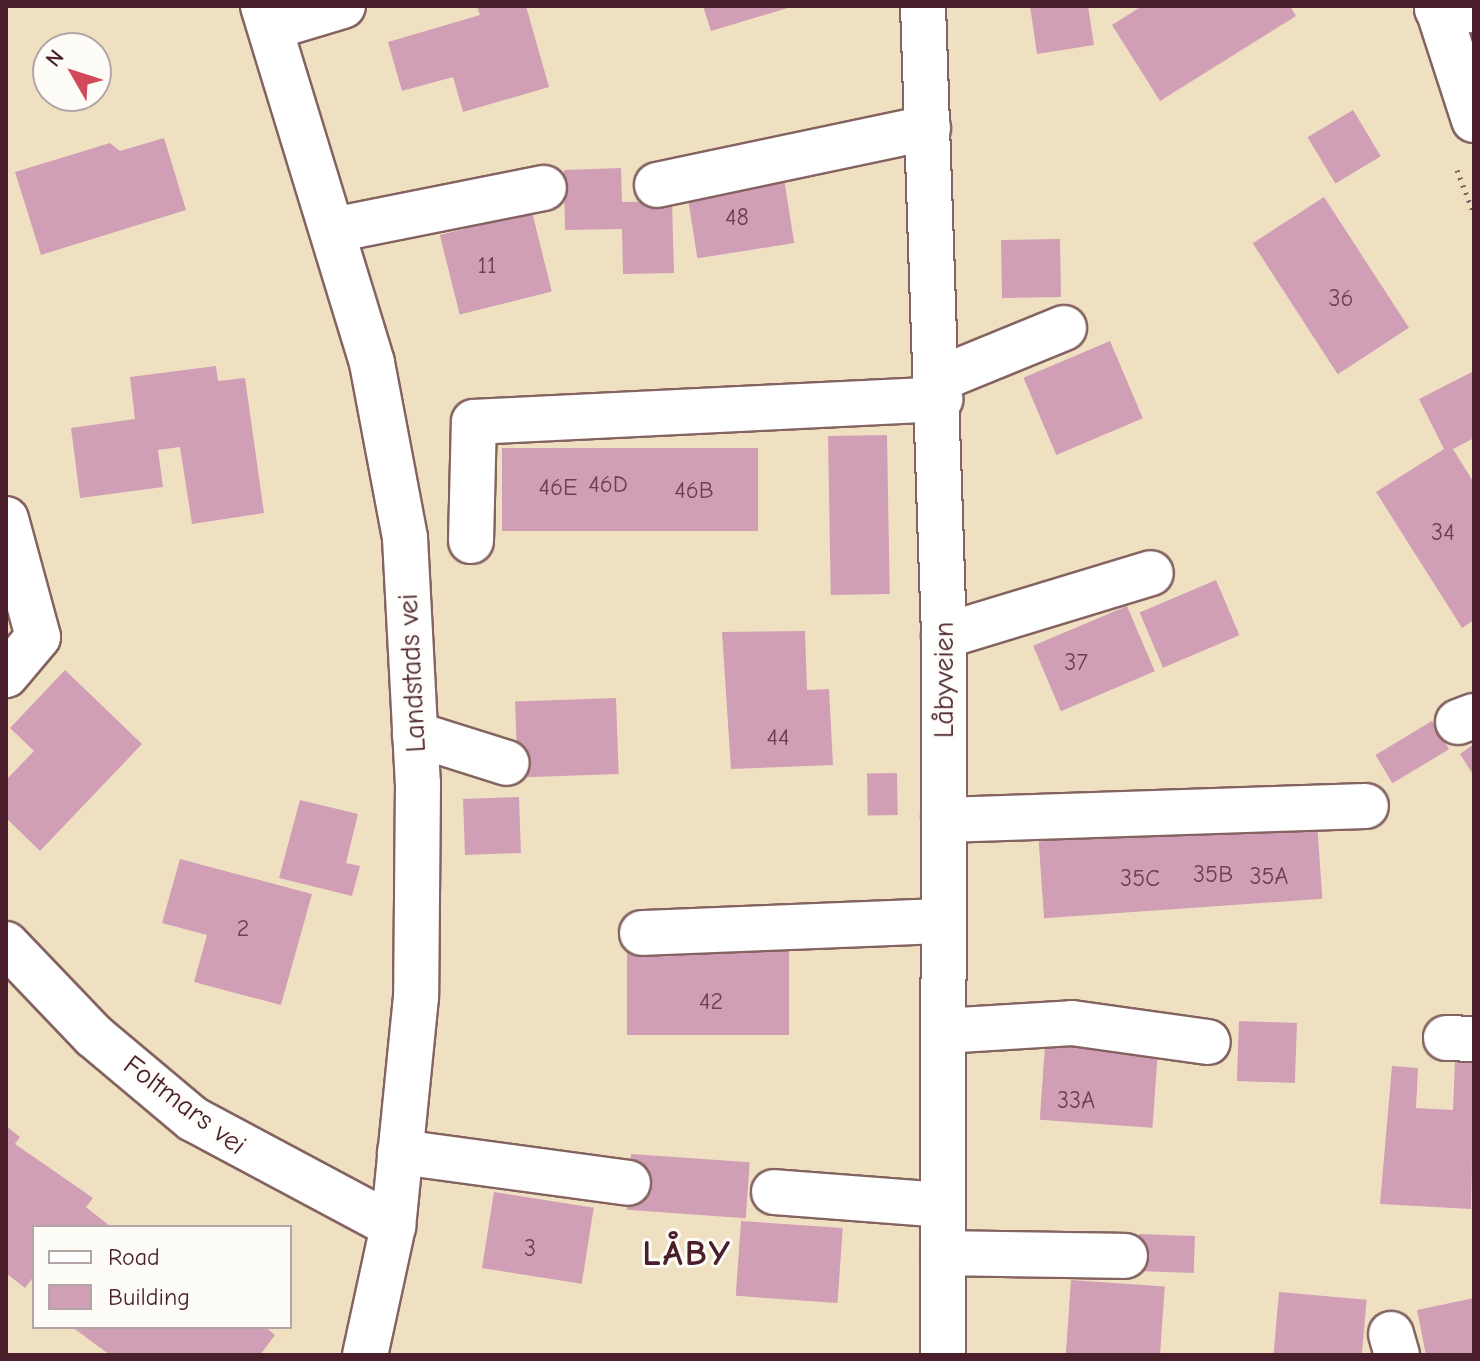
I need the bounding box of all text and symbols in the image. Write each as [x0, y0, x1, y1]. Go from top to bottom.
north arrow [32, 32, 112, 112]
text: N [40, 44, 70, 72]
house number: 48 [725, 204, 749, 232]
house number: 11 [477, 252, 497, 280]
house number: 36 [1328, 285, 1354, 313]
house number: 46D [588, 471, 628, 499]
house number: 46E [538, 474, 578, 502]
house number: 46B [674, 477, 714, 505]
house number: 34 [1431, 519, 1455, 547]
street label: Landstads vei [391, 593, 433, 753]
street label: Låbyveien [927, 622, 961, 738]
house number: 37 [1064, 649, 1088, 677]
house number: 44 [766, 724, 790, 752]
house number: 35B [1193, 861, 1233, 889]
house number: 35A [1249, 863, 1289, 891]
house number: 35C [1120, 865, 1160, 893]
house number: 2 [237, 915, 249, 943]
house number: 42 [699, 988, 723, 1016]
street label: Foltmars vei [117, 1048, 253, 1162]
house number: 33A [1057, 1087, 1095, 1115]
legend [32, 1225, 292, 1329]
district label: LÅBY [642, 1232, 732, 1276]
house number: 3 [524, 1235, 536, 1263]
text: Road [108, 1243, 160, 1271]
text: Building [108, 1283, 190, 1311]

